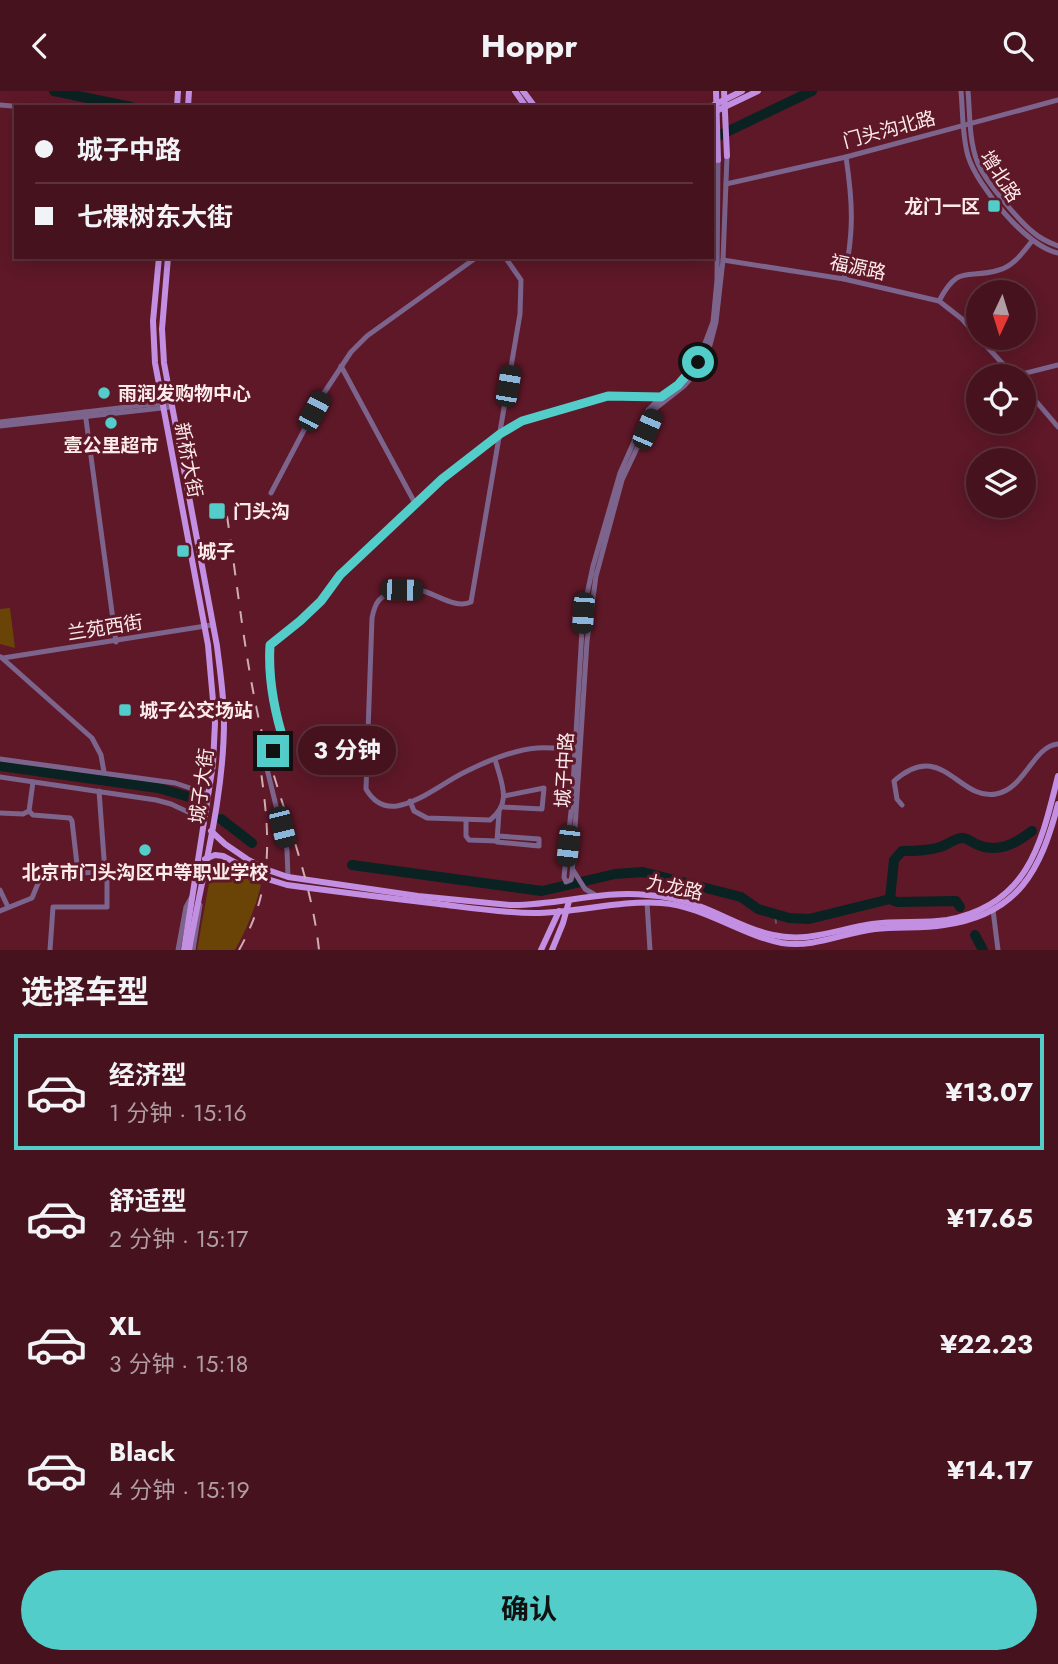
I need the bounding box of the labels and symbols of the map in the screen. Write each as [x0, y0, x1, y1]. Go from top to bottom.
street label: 门头沟北路 [840, 104, 939, 155]
street label: 增北路 [974, 145, 1027, 208]
place label: 龙门一区 [904, 193, 980, 220]
marker: 龙门一区 [986, 198, 1002, 214]
street label: 福源路 [827, 248, 889, 287]
north arrow [966, 280, 1036, 350]
route start [682, 346, 714, 378]
car [495, 363, 522, 409]
place label: 雨润发购物中心 [118, 380, 251, 407]
marker: 雨润发购物中心 [96, 385, 112, 401]
car [295, 388, 334, 434]
car [630, 406, 665, 452]
marker: 壹公里超市 [103, 415, 119, 431]
street label: 新桥大街 [168, 420, 209, 500]
place label: 壹公里超市 [63, 432, 159, 459]
place label: 门头沟 [233, 498, 290, 525]
marker: 门头沟 [207, 501, 227, 521]
place label: 城子 [197, 538, 235, 565]
marker: 城子 [175, 543, 191, 559]
car [381, 579, 424, 601]
car [572, 591, 595, 635]
street label: 兰苑西街 [65, 608, 145, 647]
place label: 城子公交场站 [139, 697, 253, 724]
marker: 城子公交场站 [117, 702, 133, 718]
callout: 3 分钟 [298, 727, 396, 775]
street label: 城子中路 [549, 731, 580, 809]
route end [257, 735, 289, 767]
street label: 城子大街 [183, 747, 220, 826]
car [267, 804, 298, 850]
car [556, 824, 581, 868]
marker: 北京市门头沟区中等职业学校 [137, 842, 153, 858]
place label: 北京市门头沟区中等职业学校 [21, 859, 269, 886]
street label: 九龙路 [644, 868, 706, 907]

